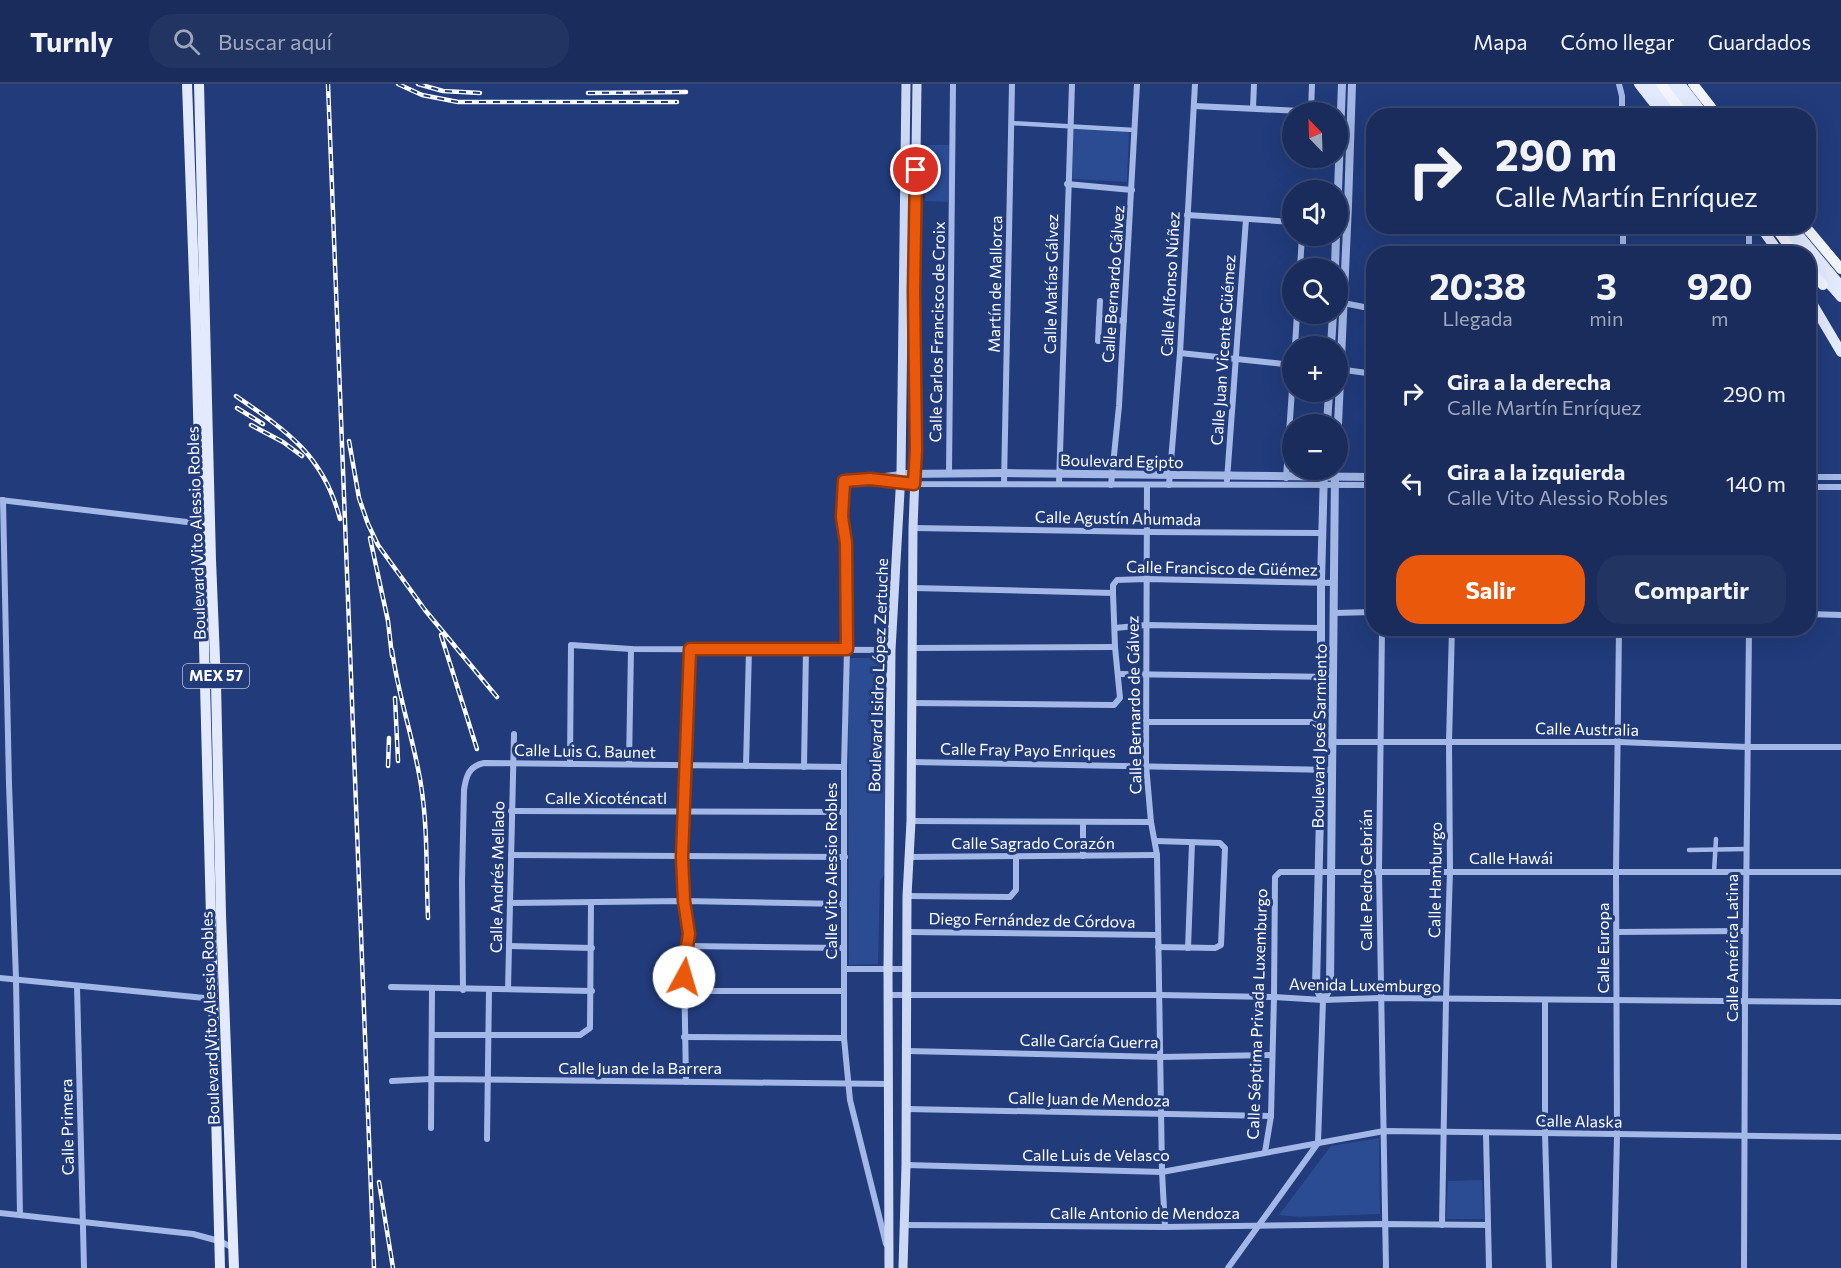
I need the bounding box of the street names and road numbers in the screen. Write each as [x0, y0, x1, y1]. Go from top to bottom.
street label: Calle Bernardo Gálvez [1098, 204, 1127, 363]
street label: Calle Alfonso Núñez [1156, 211, 1183, 357]
street label: Calle Matías Gálvez [1040, 214, 1061, 354]
street label: Martín de Mallorca [984, 215, 1005, 353]
street label: Calle Carlos Francisco de Croix [925, 221, 948, 443]
street label: Calle Juan Vicente Güémez [1206, 254, 1239, 446]
street label: Boulevard Vito Alessio Robles [182, 426, 209, 640]
street label: Boulevard Egipto [1060, 450, 1184, 471]
street label: Calle Agustín Ahumada [1035, 507, 1201, 528]
street label: Calle Francisco de Güémez [1126, 556, 1318, 579]
street label: Boulevard Isidro López Zertuche [864, 558, 891, 792]
street label: Calle Bernardo de Gálvez [1122, 615, 1145, 795]
street label: Boulevard José Sarmiento [1307, 644, 1330, 828]
road number: MEX 57 [183, 664, 249, 688]
street label: Calle Australia [1535, 718, 1639, 739]
street label: Calle Fray Payo Enriques [940, 738, 1116, 761]
street label: Calle Luis G. Baunet [514, 740, 656, 761]
street label: Calle Vito Alessio Robles [821, 783, 840, 959]
street label: Calle Xicoténcatl [545, 788, 667, 807]
street label: Calle Andrés Mellado [486, 801, 507, 953]
street label: Calle Pedro Cebrián [1356, 809, 1375, 951]
street label: Calle Hamburgo [1424, 822, 1445, 938]
street label: Calle Sagrado Corazón [951, 833, 1115, 852]
street label: Calle Hawái [1469, 848, 1553, 867]
street label: Calle América Latina [1722, 874, 1741, 1022]
street label: Calle Séptima Privada Luxemburgo [1243, 888, 1270, 1140]
street label: Calle Europa [1593, 903, 1612, 993]
street label: Diego Fernández de Córdova [928, 908, 1136, 931]
street label: Boulevard Vito Alessio Robles [196, 911, 223, 1125]
street label: Avenida Luxemburgo [1289, 974, 1441, 995]
street label: Calle García Guerra [1019, 1030, 1159, 1051]
street label: Calle Juan de la Barrera [558, 1058, 722, 1077]
street label: Calle Primera [56, 1079, 77, 1175]
street label: Calle Juan de Mendoza [1008, 1088, 1170, 1109]
street label: Calle Alaska [1535, 1110, 1623, 1131]
street label: Calle Luis de Velasco [1022, 1145, 1170, 1164]
street label: Calle Antonio de Mendoza [1050, 1203, 1240, 1222]

